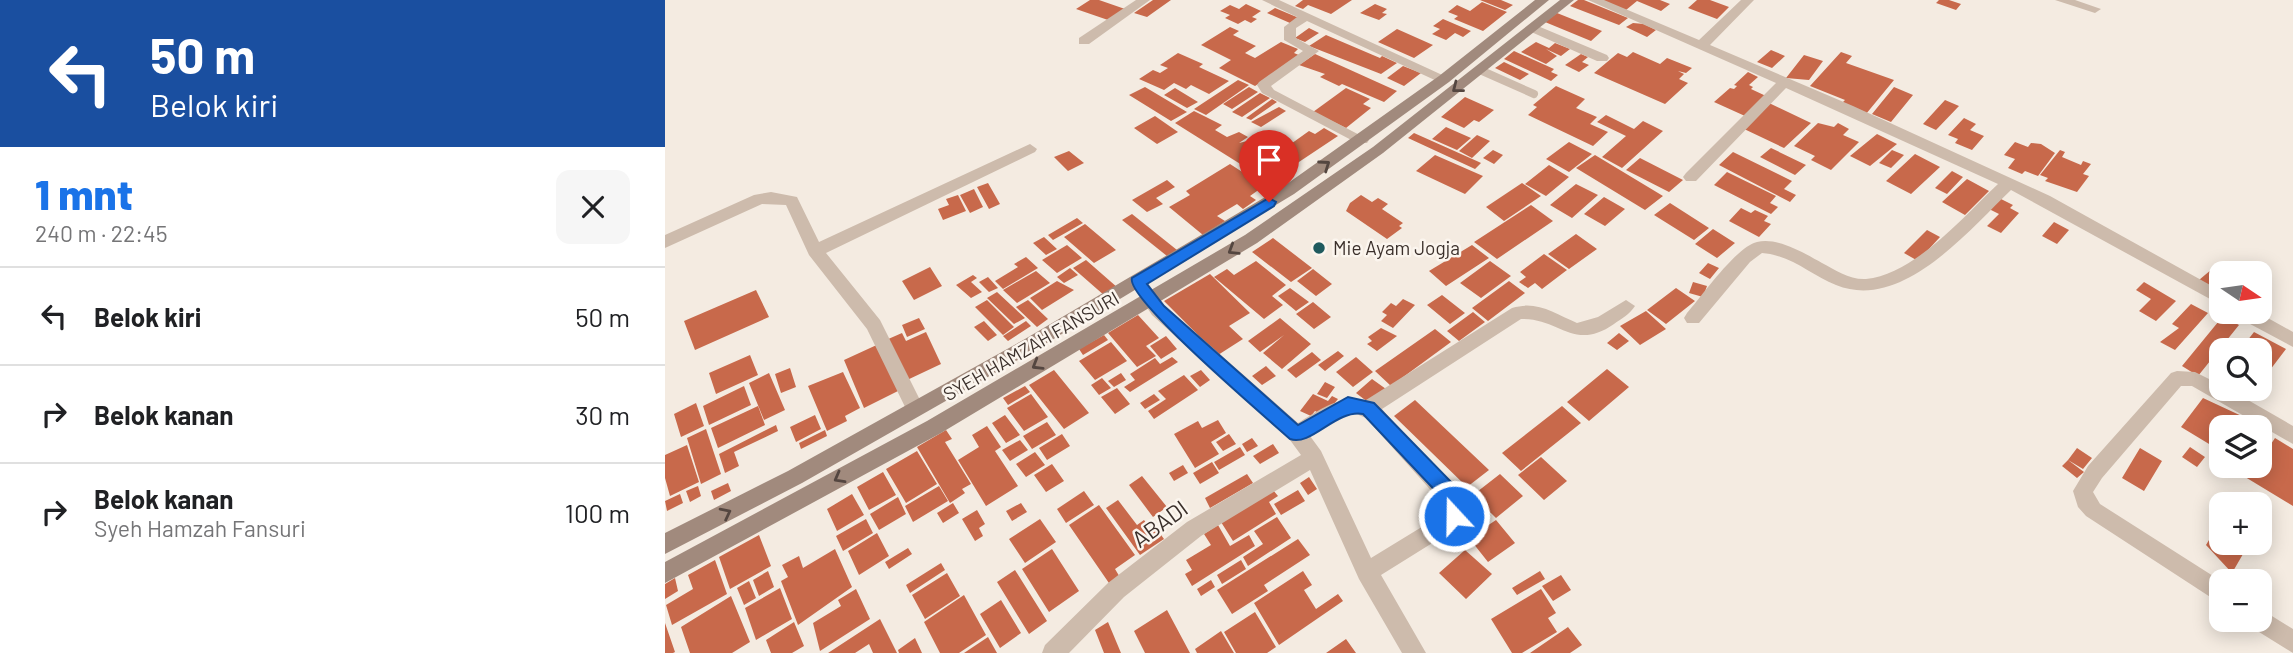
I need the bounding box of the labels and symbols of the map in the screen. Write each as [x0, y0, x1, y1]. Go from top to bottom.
one-way arrow [1452, 80, 1464, 93]
pin [1239, 130, 1299, 202]
one-way arrow [1317, 161, 1330, 173]
place label: Mie Ayam Jogja [1333, 236, 1460, 259]
marker: Mie Ayam Jogja [1311, 240, 1327, 256]
one-way arrow [1227, 242, 1240, 255]
north arrow [2209, 261, 2271, 324]
street label: SYEH HAMZAH FANSURI [939, 286, 1123, 405]
one-way arrow [1031, 357, 1044, 370]
one-way arrow [834, 470, 846, 483]
position arrow [1417, 479, 1491, 553]
street label: ABADI [1126, 494, 1193, 553]
one-way arrow [718, 507, 731, 521]

